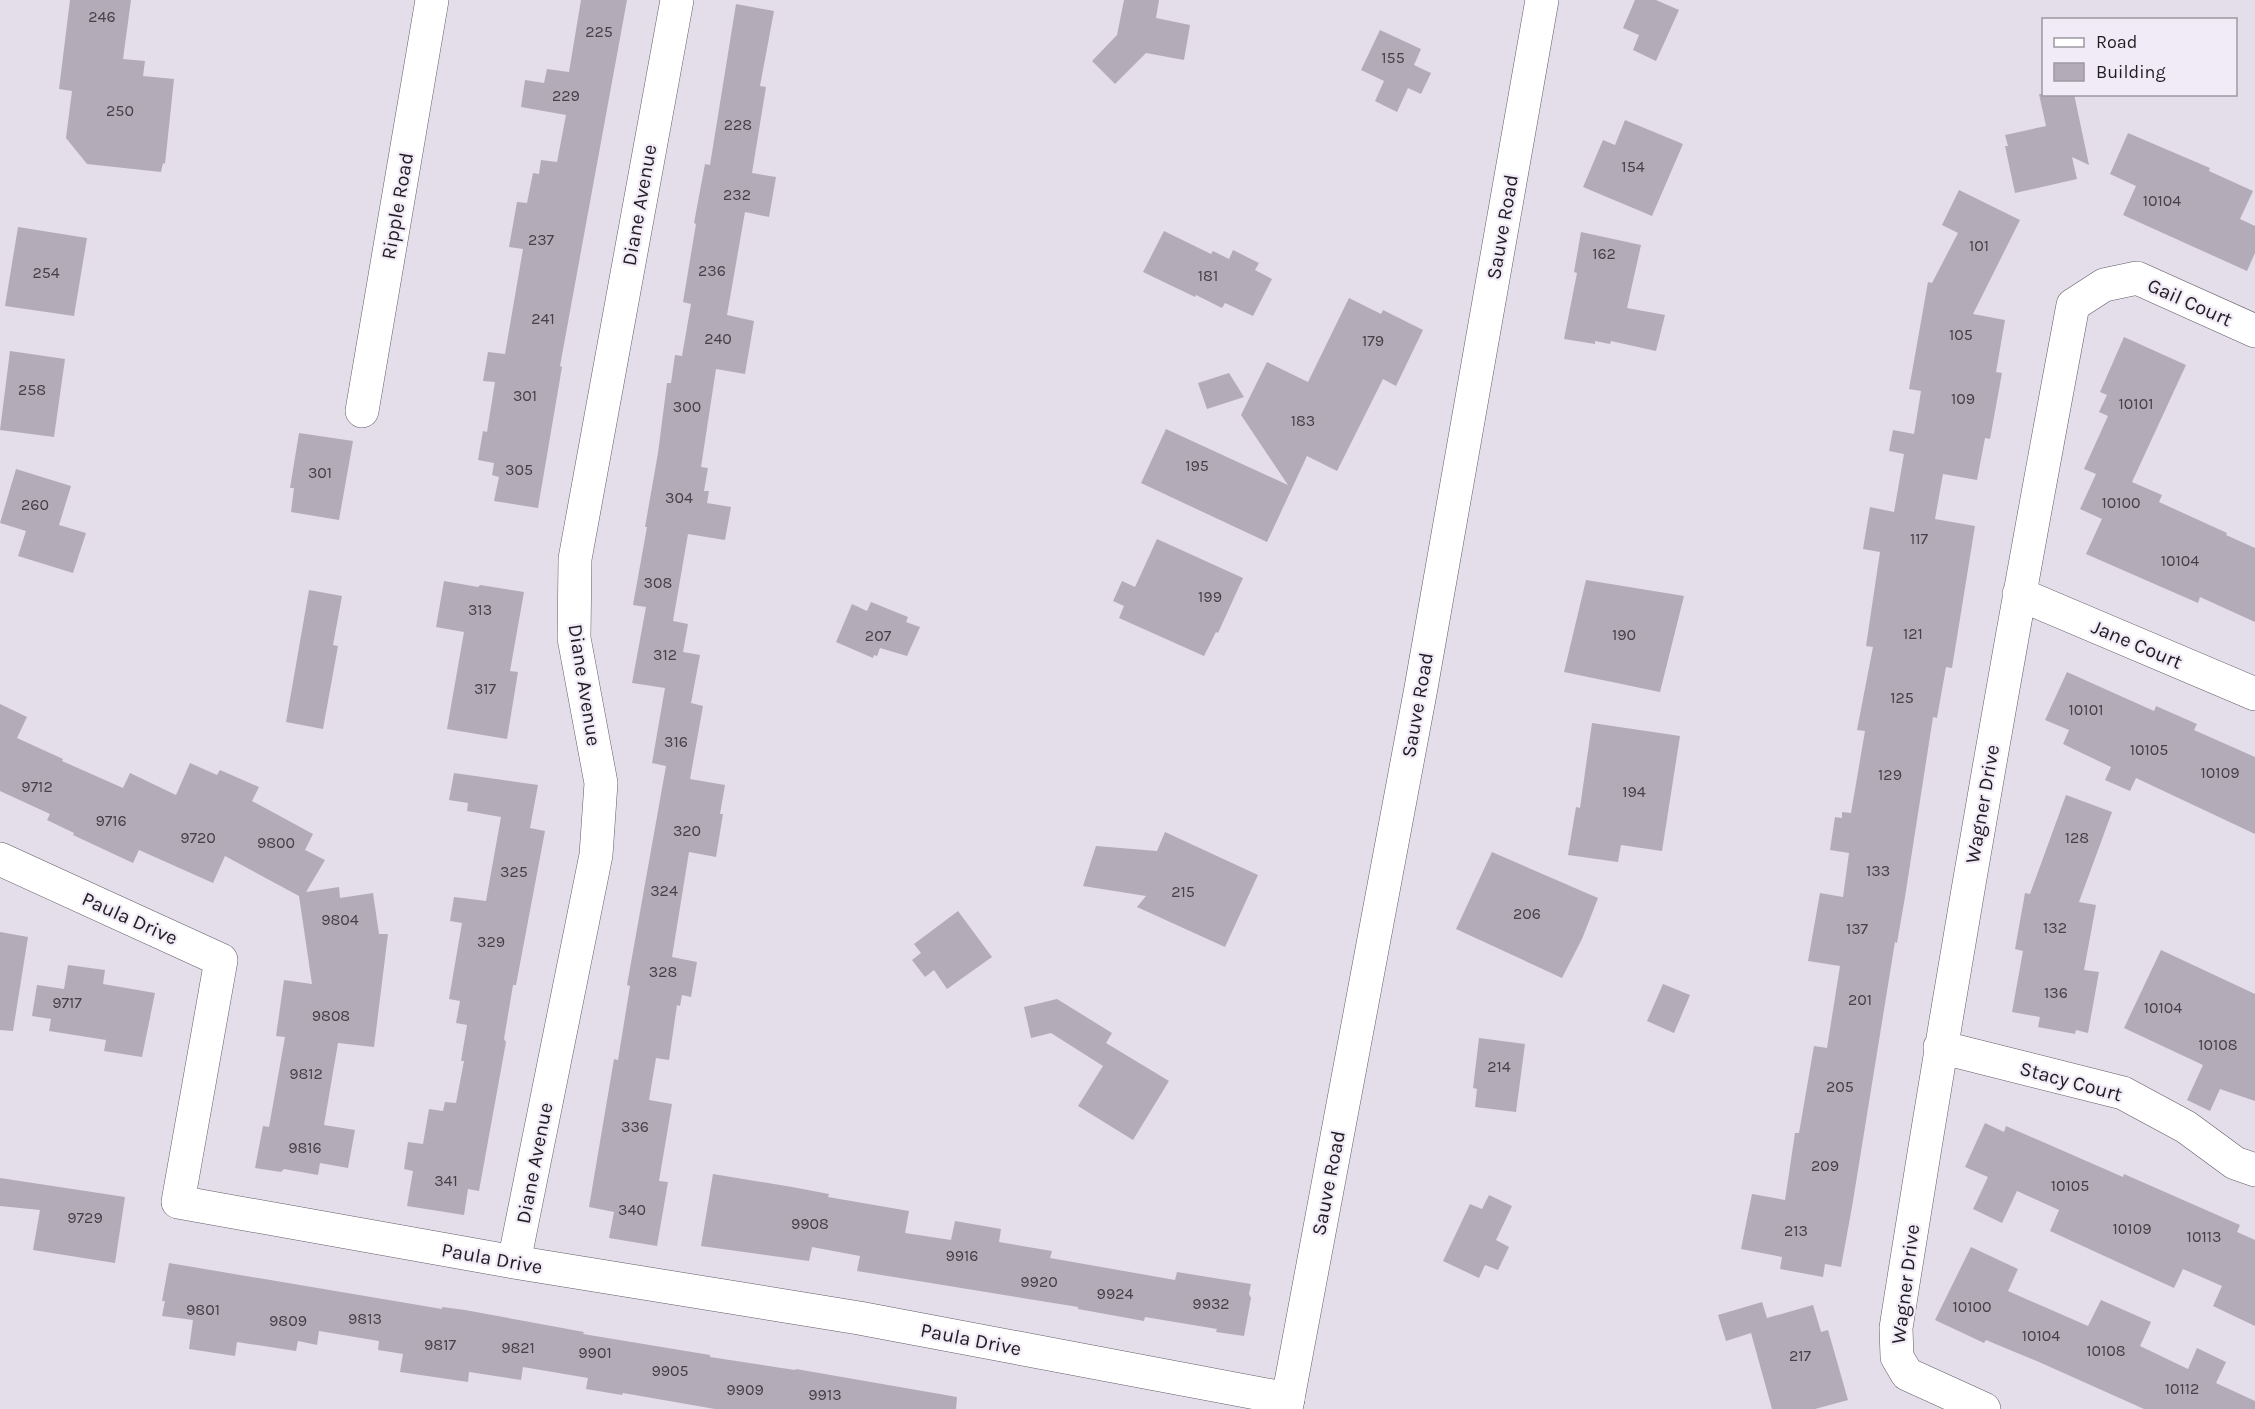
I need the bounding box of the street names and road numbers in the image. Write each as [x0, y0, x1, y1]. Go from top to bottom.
street label: Diane Avenue [617, 142, 662, 268]
street label: Ripple Road [377, 151, 418, 261]
street label: Sauve Road [1482, 173, 1523, 281]
street label: Gail Court [2144, 274, 2236, 332]
street label: Jane Court [2088, 615, 2186, 674]
street label: Diane Avenue [564, 622, 605, 748]
street label: Sauve Road [1397, 651, 1438, 759]
street label: Wagner Drive [1961, 743, 2004, 865]
street label: Paula Drive [78, 887, 181, 950]
street label: Stacy Court [2017, 1057, 2125, 1106]
street label: Diane Avenue [511, 1100, 558, 1226]
street label: Sauve Road [1307, 1129, 1350, 1237]
street label: Wagner Drive [1887, 1223, 1924, 1345]
street label: Paula Drive [440, 1238, 544, 1279]
street label: Paula Drive [919, 1318, 1023, 1361]

